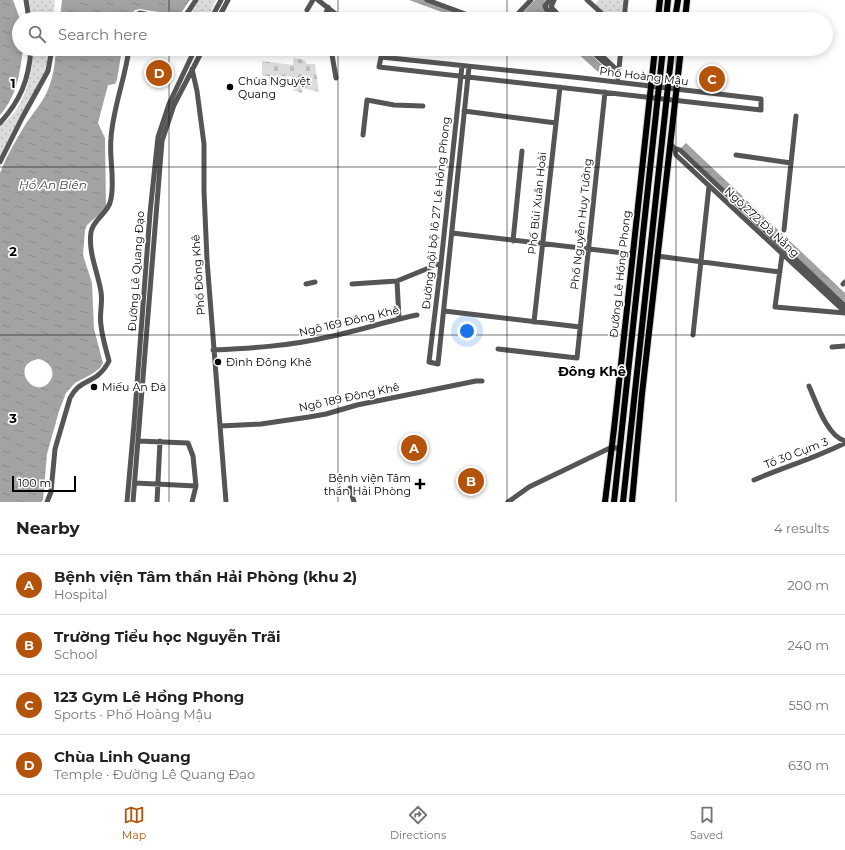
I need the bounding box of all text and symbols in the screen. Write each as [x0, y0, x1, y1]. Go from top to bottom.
search box [12, 12, 833, 56]
icon: search [26, 23, 48, 45]
text: Search here [58, 25, 147, 44]
pin: D [146, 58, 172, 88]
street label: Phố Hoàng Mậu [599, 64, 689, 88]
pin: C [699, 64, 725, 94]
place label: Chùa Nguyệt Quang [238, 74, 311, 101]
text: 1 [10, 75, 16, 91]
marker: Chùa Nguyệt Quang [225, 82, 235, 92]
street label: Đường nội bộ lô 27 Lê Hồng Phong [419, 116, 453, 310]
street label: Phố Bùi Xuân Hoài [525, 151, 549, 255]
street label: Phố Nguyễn Huy Tưởng [567, 158, 595, 290]
water label: Hồ An Biên [19, 177, 87, 192]
street label: Ngõ 272 Đà Nẵng [722, 184, 802, 260]
street label: Đường Lê Quang Đạo [125, 210, 147, 332]
street label: Đường Lê Hồng Phong [606, 210, 634, 338]
street label: Phố Đông Khê [188, 234, 208, 316]
text: 2 [9, 243, 17, 259]
street label: Ngõ 169 Đông Khê [298, 303, 401, 339]
your location [457, 321, 477, 341]
place label: Đình Đông Khê [226, 355, 312, 369]
marker: Đình Đông Khê [213, 357, 223, 367]
district label: Đông Khê [558, 363, 626, 379]
street label: Ngõ 189 Đông Khê [297, 379, 401, 415]
place label: Miếu An Đà [102, 380, 166, 394]
marker: Miếu An Đà [89, 382, 99, 392]
text: 3 [8, 410, 17, 426]
pin: A [401, 433, 427, 463]
street label: Tổ 30 Cụm 3 [762, 434, 830, 472]
pin: B [458, 466, 484, 496]
place label: Bệnh viện Tâm thần Hải Phòng [324, 471, 411, 498]
scale bar [12, 474, 76, 493]
text: 100 m [18, 476, 51, 490]
marker: Bệnh viện Tâm thần Hải Phòng [414, 478, 426, 490]
text: Nearby [16, 518, 80, 538]
text: 4 results [774, 520, 829, 536]
text: Bệnh viện Tâm thần Hải Phòng (khu 2) [54, 567, 357, 586]
text: A [24, 577, 34, 593]
text: 200 m [787, 577, 829, 593]
text: Hospital [54, 586, 107, 602]
text: Trường Tiểu học Nguyễn Trãi [54, 627, 280, 646]
text: B [24, 637, 34, 653]
text: 240 m [788, 637, 829, 653]
text: School [54, 646, 98, 662]
text: 123 Gym Lê Hồng Phong [54, 687, 244, 706]
text: C [24, 697, 34, 713]
text: 550 m [789, 697, 829, 713]
text: Sports · Phố Hoàng Mậu [54, 706, 212, 722]
text: Chùa Linh Quang [54, 747, 191, 766]
text: D [24, 757, 34, 773]
text: 630 m [788, 757, 829, 773]
text: Temple · Đường Lê Quang Đạo [54, 766, 255, 782]
tab: Map [122, 804, 146, 842]
tab: Directions [390, 804, 446, 842]
tab: Saved [690, 804, 723, 842]

